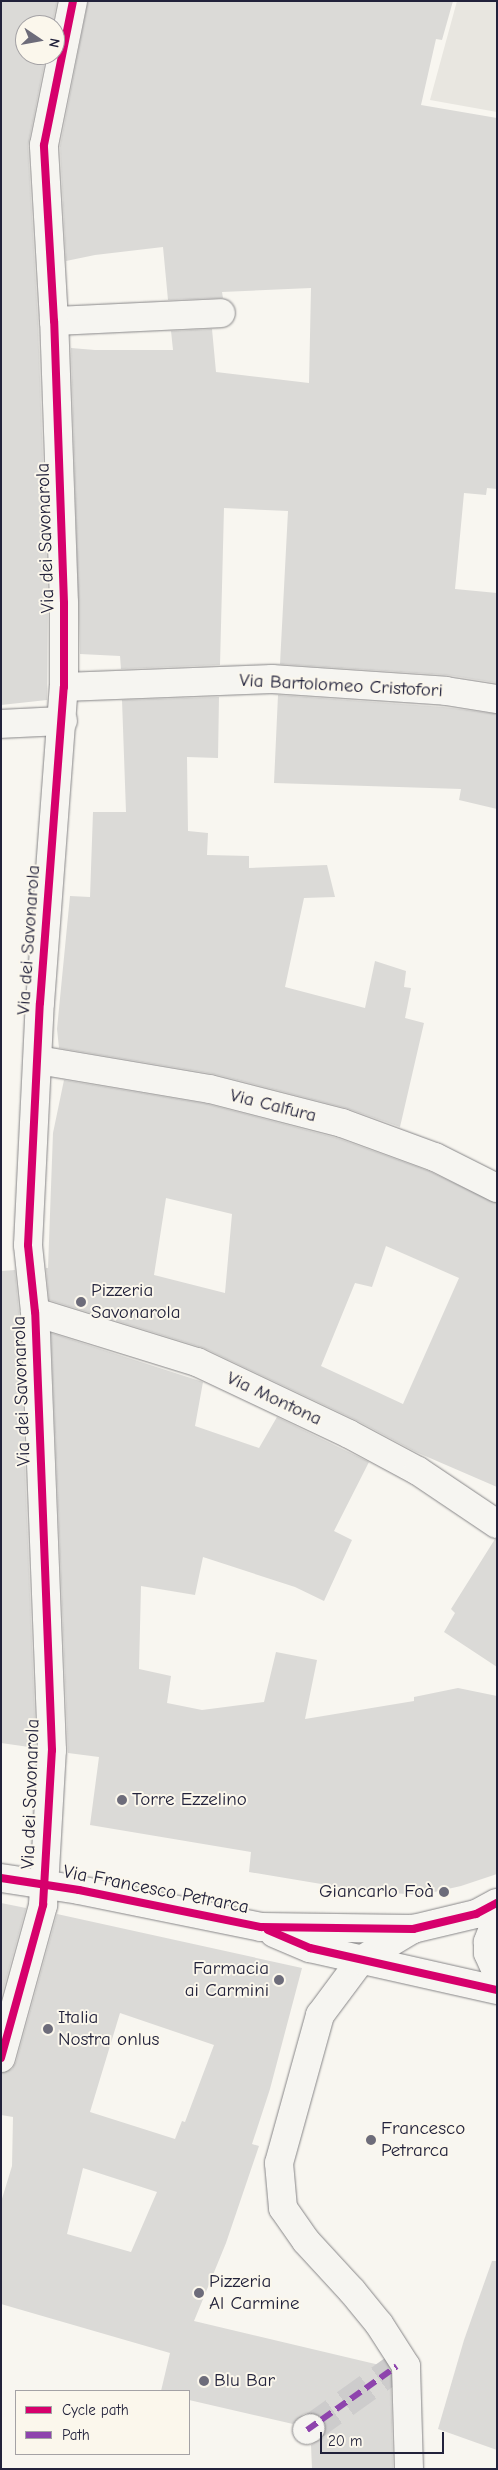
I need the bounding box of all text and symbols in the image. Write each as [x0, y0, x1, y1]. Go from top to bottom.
north arrow [15, 15, 65, 65]
text: N [45, 37, 63, 49]
street label: Via dei Savonarola [32, 462, 60, 614]
street label: Via Bartolomeo Cristofori [239, 669, 443, 703]
street label: Via dei Savonarola [12, 864, 46, 1016]
street label: Via Calfura [227, 1084, 319, 1128]
place label: Pizzeria Savonarola [91, 1280, 180, 1324]
marker: Pizzeria Savonarola [75, 1296, 87, 1308]
street label: Via dei Savonarola [8, 1315, 36, 1467]
street label: Via Montona [223, 1367, 325, 1431]
street label: Via dei Savonarola [17, 1718, 45, 1870]
place label: Torre Ezzelino [132, 1789, 247, 1811]
marker: Torre Ezzelino [116, 1794, 128, 1806]
street label: Via Francesco Petrarca [61, 1861, 251, 1919]
place label: Giancarlo Foà [319, 1881, 434, 1903]
marker: Giancarlo Foà [438, 1886, 450, 1898]
place label: Farmacia ai Carmini [185, 1958, 269, 2002]
marker: Farmacia ai Carmini [273, 1974, 285, 1986]
place label: Italia Nostra onlus [58, 2007, 159, 2051]
marker: Italia Nostra onlus [42, 2023, 54, 2035]
place label: Francesco Petrarca [381, 2118, 465, 2162]
marker: Francesco Petrarca [365, 2134, 377, 2146]
place label: Pizzeria Al Carmine [209, 2271, 300, 2315]
marker: Pizzeria Al Carmine [193, 2287, 205, 2299]
place label: Blu Bar [214, 2370, 275, 2392]
marker: Blu Bar [198, 2375, 210, 2387]
legend [15, 2390, 190, 2455]
text: Cycle path [62, 2401, 129, 2419]
scale bar [323, 2422, 447, 2454]
text: Path [62, 2426, 90, 2444]
text: 20 m [328, 2432, 362, 2450]

